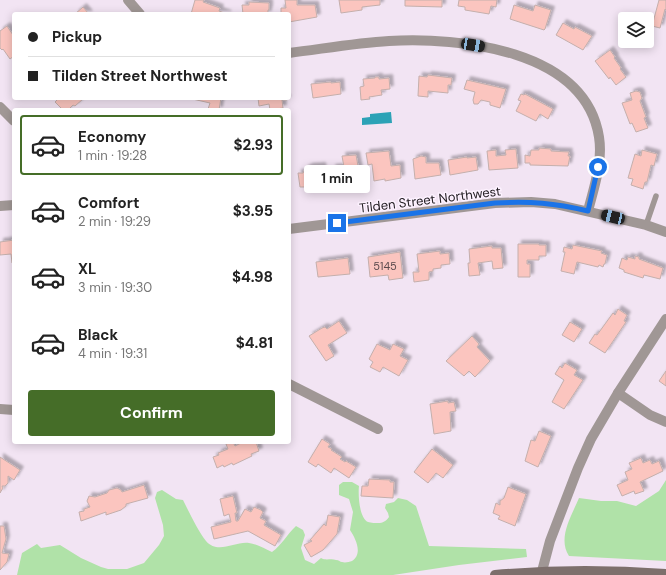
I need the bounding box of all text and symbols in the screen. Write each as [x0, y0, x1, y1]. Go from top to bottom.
map controls [618, 12, 654, 48]
button: layers [618, 12, 654, 48]
text: Pickup [52, 27, 102, 47]
car [460, 37, 486, 53]
text: Tilden Street Northwest [52, 66, 228, 86]
icon: car [30, 127, 66, 163]
text: Economy [78, 127, 146, 147]
text: $2.93 [233, 135, 273, 155]
text: 1 min · 19:28 [78, 147, 147, 164]
route start [589, 158, 607, 176]
callout: 1 min [304, 165, 370, 193]
text: 1 min [321, 170, 353, 187]
street label: Tilden Street Northwest [358, 182, 502, 217]
icon: car [30, 193, 66, 229]
text: Comfort [78, 193, 139, 213]
text: $3.95 [233, 201, 273, 221]
car [600, 208, 626, 226]
text: 2 min · 19:29 [78, 213, 151, 230]
route end [328, 214, 346, 232]
icon: car [30, 259, 66, 295]
text: XL [78, 259, 96, 279]
house number: 5145 [373, 259, 397, 273]
text: $4.98 [232, 267, 273, 287]
text: 3 min · 19:30 [78, 279, 152, 296]
icon: car [30, 325, 66, 361]
text: Black [78, 325, 118, 345]
text: $4.81 [236, 333, 273, 353]
text: 4 min · 19:31 [78, 345, 147, 362]
button: Confirm [28, 390, 275, 436]

